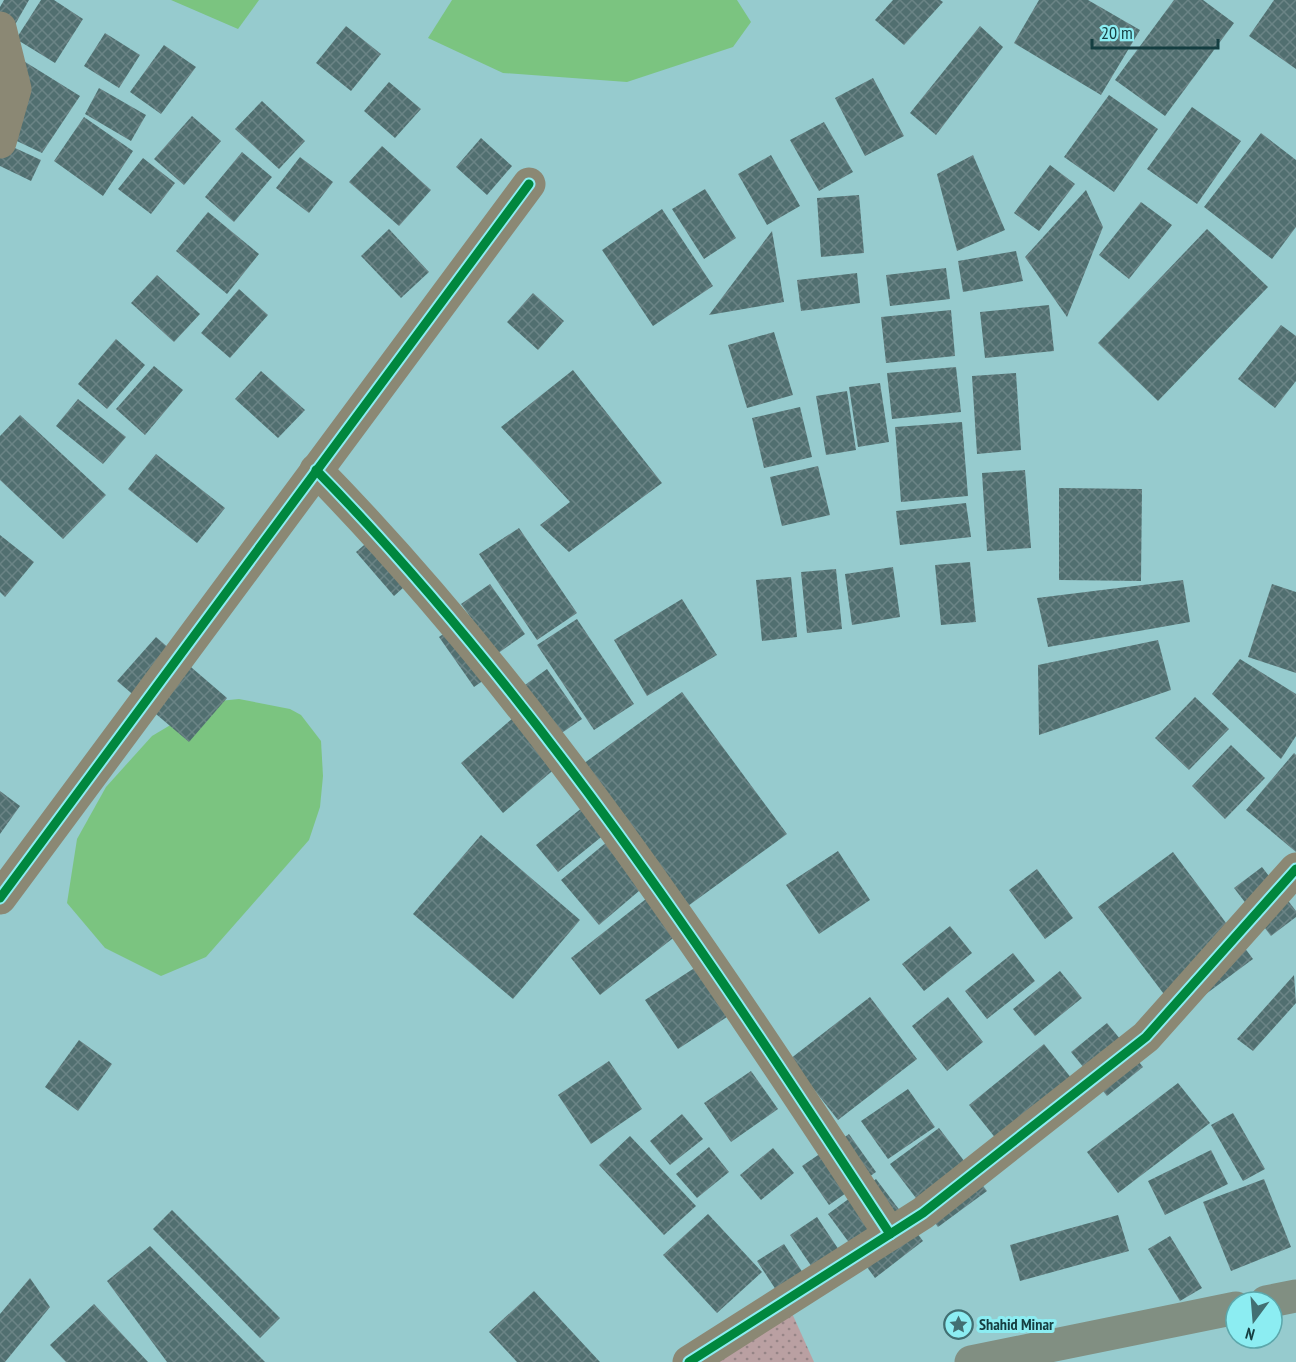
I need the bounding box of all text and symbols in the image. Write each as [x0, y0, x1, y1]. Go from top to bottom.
scale bar [1092, 12, 1218, 50]
text: 20 m [1101, 21, 1133, 44]
north arrow [1224, 1290, 1284, 1350]
place icon: Shahid Minar [942, 1308, 974, 1340]
place label: Shahid Minar [979, 1314, 1054, 1334]
text: N [1243, 1324, 1257, 1345]

